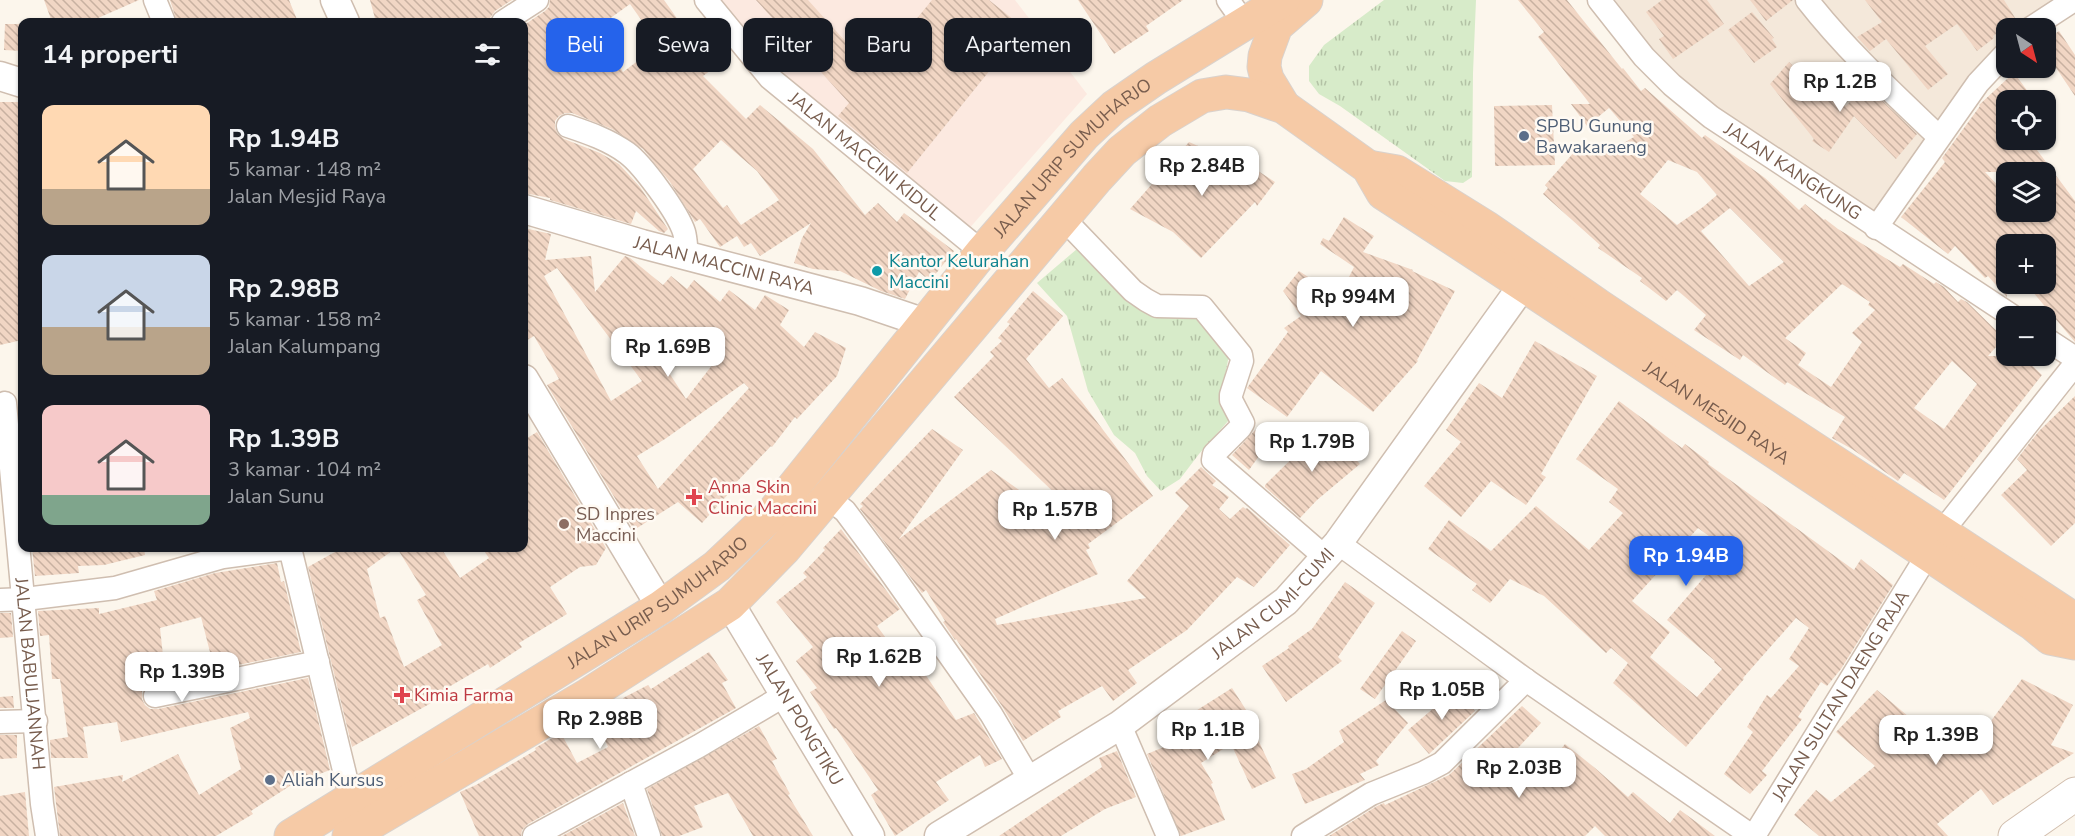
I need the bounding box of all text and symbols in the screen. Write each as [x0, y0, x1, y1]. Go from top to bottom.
chip: Beli [546, 18, 624, 72]
chip: Sewa [636, 18, 731, 72]
chip: Filter [743, 18, 833, 72]
chip: Baru [845, 18, 932, 72]
chip: Apartemen [944, 18, 1092, 72]
north arrow [1996, 18, 2056, 78]
map controls [1996, 18, 2056, 366]
text: 14 properti [42, 37, 178, 72]
icon: filters [471, 38, 504, 71]
pin: Rp 1.2B [1785, 62, 1895, 113]
text: Rp 1.2B [1803, 68, 1877, 95]
street label: JALAN URIP SUMUHARJO [987, 73, 1156, 244]
street label: JALAN MACCINI KIDUL [783, 86, 947, 226]
button: locate [1996, 90, 2056, 150]
place label: SPBU Gunung Bawakaraeng [1536, 114, 1653, 159]
street label: JALAN KANGKUNG [1719, 116, 1867, 225]
text: Rp 1.94B [228, 121, 340, 156]
icon: home [90, 129, 162, 201]
marker: SPBU Gunung Bawakaraeng [1517, 129, 1531, 143]
pin: Rp 2.84B [1140, 146, 1264, 197]
text: Rp 2.84B [1159, 152, 1245, 179]
text: 5 kamar · 148 m² [228, 156, 381, 183]
button: layers [1996, 162, 2056, 222]
text: Jalan Mesjid Raya [228, 183, 386, 210]
street label: JALAN MACCINI RAYA [630, 230, 817, 301]
button: + [1996, 234, 2056, 294]
place label: Kantor Kelurahan Maccini [889, 249, 1029, 294]
marker: Kantor Kelurahan Maccini [870, 264, 884, 278]
text: Rp 2.98B [228, 271, 340, 306]
pin: Rp 994M [1298, 277, 1408, 328]
icon: home [90, 279, 162, 351]
text: Rp 994M [1311, 283, 1395, 310]
text: 5 kamar · 158 m² [228, 306, 381, 333]
button: − [1996, 306, 2056, 366]
pin: Rp 1.69B [606, 327, 730, 378]
text: Jalan Kalumpang [228, 333, 381, 360]
text: Rp 1.69B [625, 333, 711, 360]
street label: JALAN MESJID RAYA [1638, 355, 1794, 470]
text: Rp 1.39B [228, 421, 340, 456]
pin: Rp 1.79B [1250, 422, 1374, 473]
text: Rp 1.79B [1269, 428, 1355, 455]
icon: home [90, 429, 162, 501]
text: 3 kamar · 104 m² [228, 456, 381, 483]
place label: Anna Skin Clinic Maccini [708, 475, 817, 520]
text: Jalan Sunu [228, 483, 324, 510]
marker: Anna Skin Clinic Maccini [685, 488, 703, 506]
pin: Rp 1.57B [993, 490, 1117, 541]
text: Rp 1.57B [1012, 496, 1098, 523]
place label: SD Inpres Maccini [576, 502, 655, 547]
marker: SD Inpres Maccini [557, 517, 571, 531]
street label: JALAN URIP SUMUHARJO [562, 531, 753, 675]
pin: Rp 1.94B [1624, 536, 1748, 587]
text: Rp 1.94B [1643, 542, 1729, 569]
street label: JALAN CUMI-CUMI [1206, 543, 1340, 665]
street label: JALAN BABULJANNAH [9, 576, 51, 771]
street label: JALAN SULTAN DAENG RAJA [1766, 586, 1915, 806]
pin: Rp 1.62B [817, 637, 941, 688]
text: Rp 1.62B [836, 643, 922, 670]
street label: JALAN PONGTIKU [750, 648, 849, 790]
pin: Rp 1.39B [120, 652, 244, 703]
text: Rp 1.39B [139, 658, 225, 685]
pin: Rp 1.05B [1380, 670, 1504, 721]
text: Rp 1.05B [1399, 676, 1485, 703]
place label: Kimia Farma [414, 683, 514, 707]
marker: Kimia Farma [395, 688, 409, 702]
pin: Rp 2.98B [538, 699, 662, 750]
text: Rp 2.98B [557, 705, 643, 732]
pin: Rp 1.1B [1153, 710, 1263, 761]
pin: Rp 1.39B [1874, 715, 1998, 766]
text: Rp 1.1B [1171, 716, 1245, 743]
text: Rp 1.39B [1893, 721, 1979, 748]
pin: Rp 2.03B [1457, 748, 1581, 799]
text: Rp 2.03B [1476, 754, 1562, 781]
place label: Aliah Kursus [282, 768, 384, 792]
marker: Aliah Kursus [263, 773, 277, 787]

